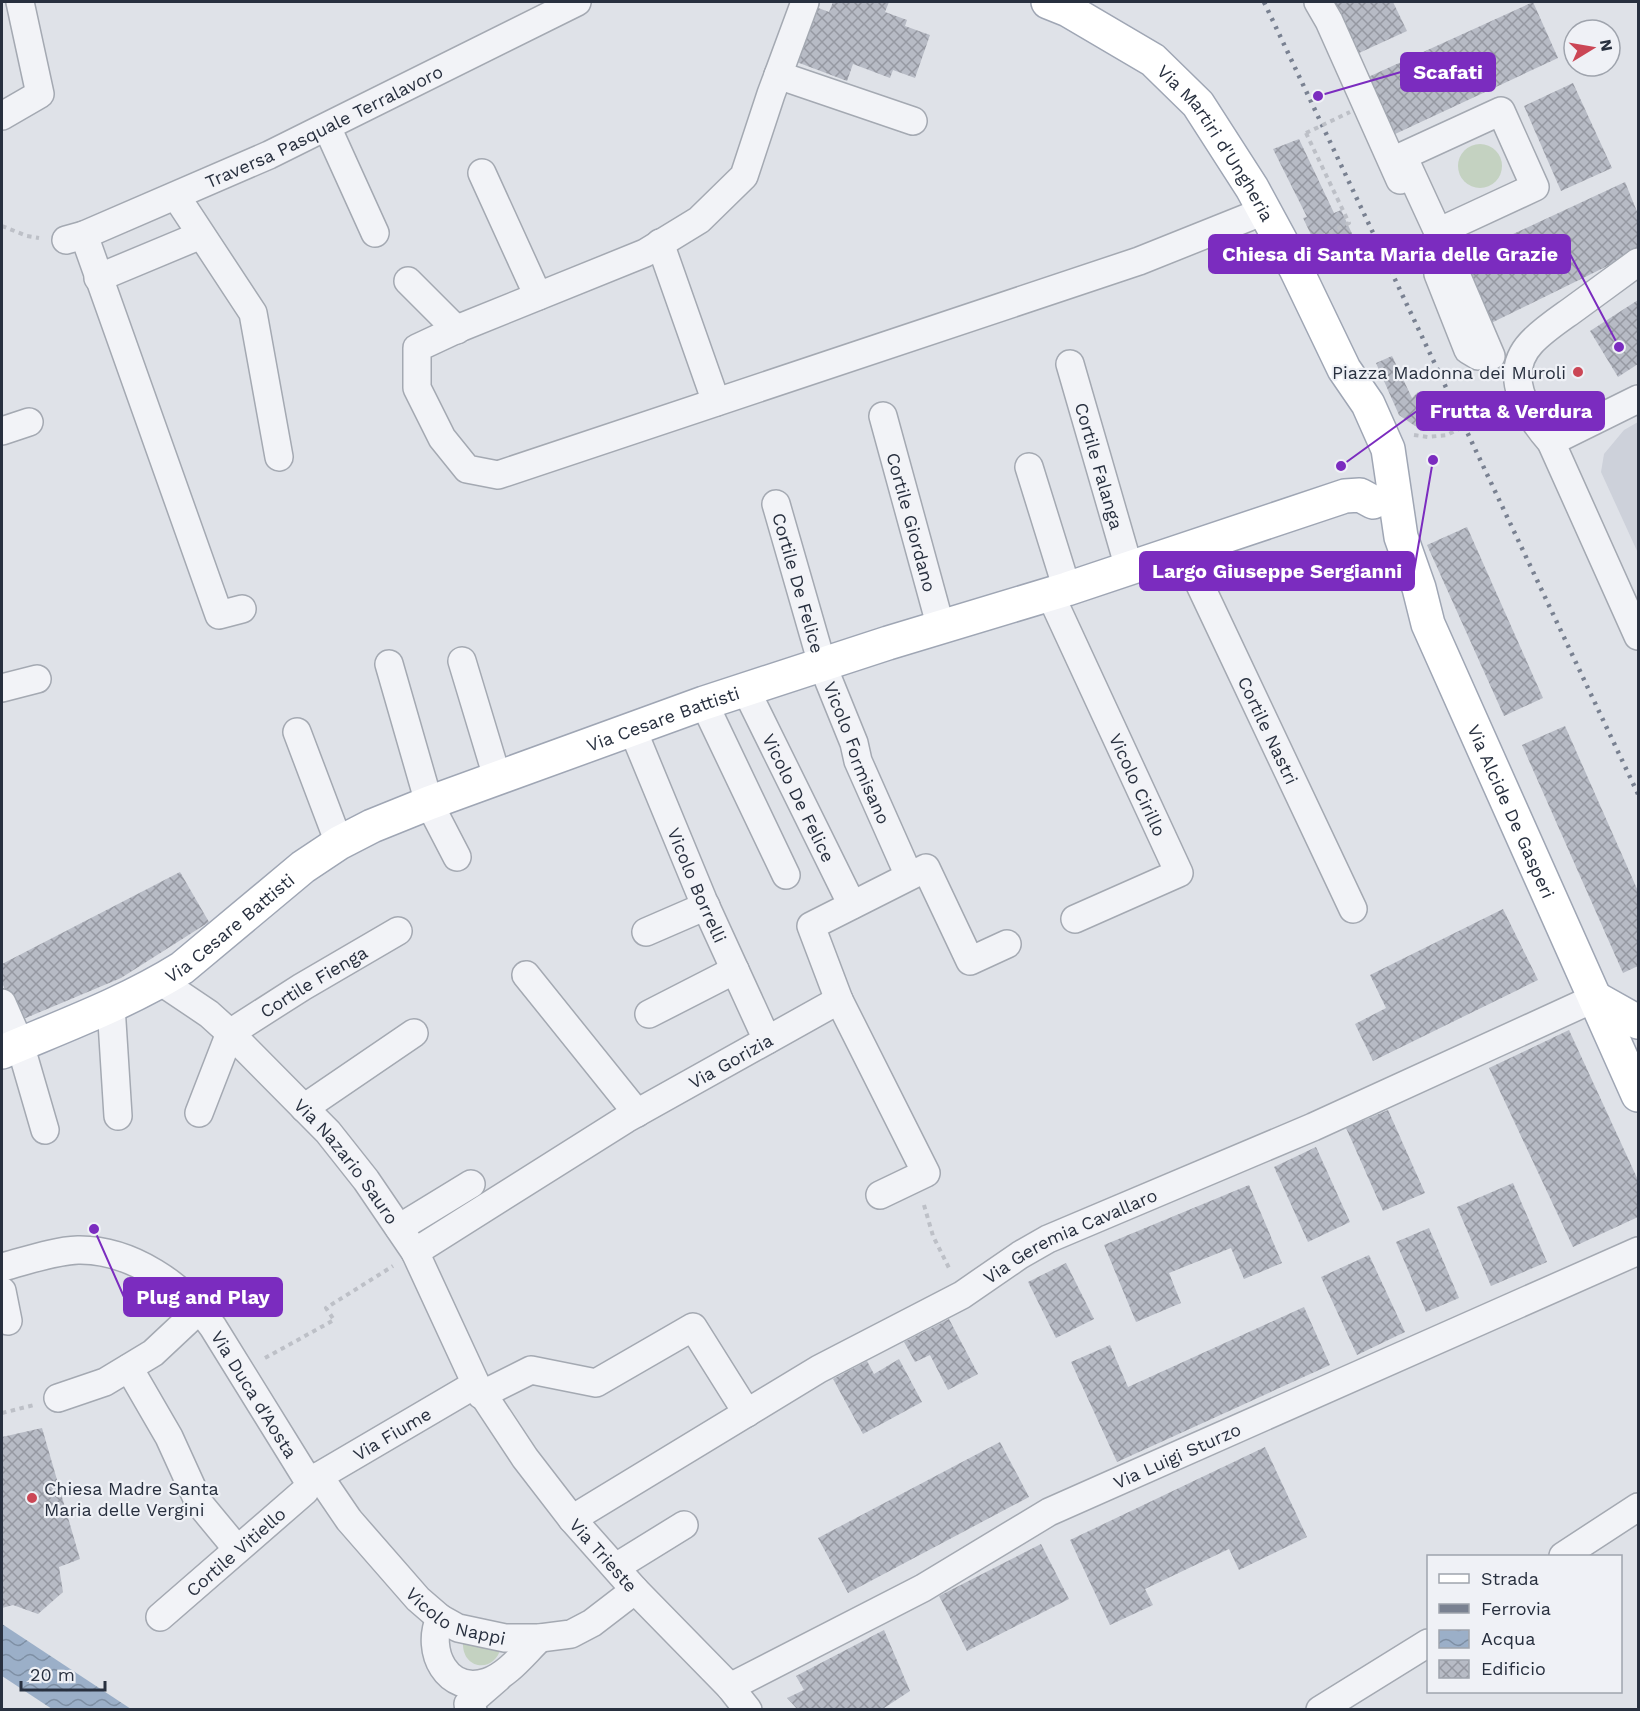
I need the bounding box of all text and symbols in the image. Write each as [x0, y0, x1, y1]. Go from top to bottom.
north arrow [1562, 18, 1622, 78]
text: N [1596, 38, 1617, 53]
callout: Scafati [1401, 53, 1495, 91]
street label: Traversa Pasquale Terralavoro [202, 60, 446, 192]
street label: Via Martiri d'Ungheria [1153, 60, 1278, 225]
text: Scafati [1413, 60, 1483, 84]
callout: Chiesa di Santa Maria delle Grazie [1209, 235, 1570, 273]
text: Chiesa di Santa Maria delle Grazie [1222, 242, 1558, 266]
place label: Piazza Madonna dei Muroli [1332, 362, 1566, 383]
marker: Piazza Madonna dei Muroli [1571, 365, 1585, 379]
callout: Frutta & Verdura [1417, 392, 1604, 430]
text: Frutta & Verdura [1430, 399, 1593, 423]
street label: Cortile Falanga [1071, 400, 1128, 532]
street label: Cortile Giordano [883, 450, 941, 594]
street label: Cortile De Felice [769, 510, 829, 655]
callout: Largo Giuseppe Sergianni [1140, 552, 1414, 590]
text: Largo Giuseppe Sergianni [1152, 559, 1402, 583]
street label: Cortile Nastri [1234, 673, 1303, 787]
street label: Vicolo Formisano [820, 678, 895, 827]
street label: Via Cesare Battisti [584, 682, 742, 755]
street label: Via Alcide De Gasperi [1464, 721, 1559, 901]
street label: Vicolo De Felice [759, 730, 840, 865]
street label: Vicolo Cirillo [1105, 730, 1171, 839]
street label: Vicolo Borrelli [664, 824, 731, 946]
street label: Via Cesare Battisti [161, 869, 298, 986]
street label: Cortile Fienga [256, 941, 371, 1022]
street label: Via Gorizia [685, 1029, 776, 1093]
street label: Via Nazario Sauro [290, 1094, 403, 1228]
street label: Via Geremia Cavallaro [979, 1184, 1160, 1288]
callout: Plug and Play [124, 1278, 282, 1316]
text: Plug and Play [136, 1285, 271, 1309]
street label: Via Duca d'Aosta [207, 1326, 302, 1462]
street label: Via Fiume [349, 1402, 435, 1464]
street label: Via Luigi Sturzo [1110, 1418, 1244, 1493]
place label: Chiesa Madre Santa Maria delle Vergini [44, 1478, 219, 1520]
marker: Chiesa Madre Santa Maria delle Vergini [25, 1491, 39, 1505]
street label: Cortile Vitiello [181, 1503, 289, 1600]
street label: Via Trieste [566, 1514, 642, 1596]
legend [1427, 1555, 1622, 1693]
text: Strada [1481, 1568, 1539, 1589]
street label: Vicolo Nappi [402, 1583, 508, 1648]
text: Ferrovia [1481, 1598, 1551, 1619]
text: Acqua [1481, 1628, 1535, 1649]
scale bar [21, 1654, 105, 1692]
text: Edificio [1481, 1658, 1546, 1679]
text: 20 m [30, 1664, 75, 1685]

